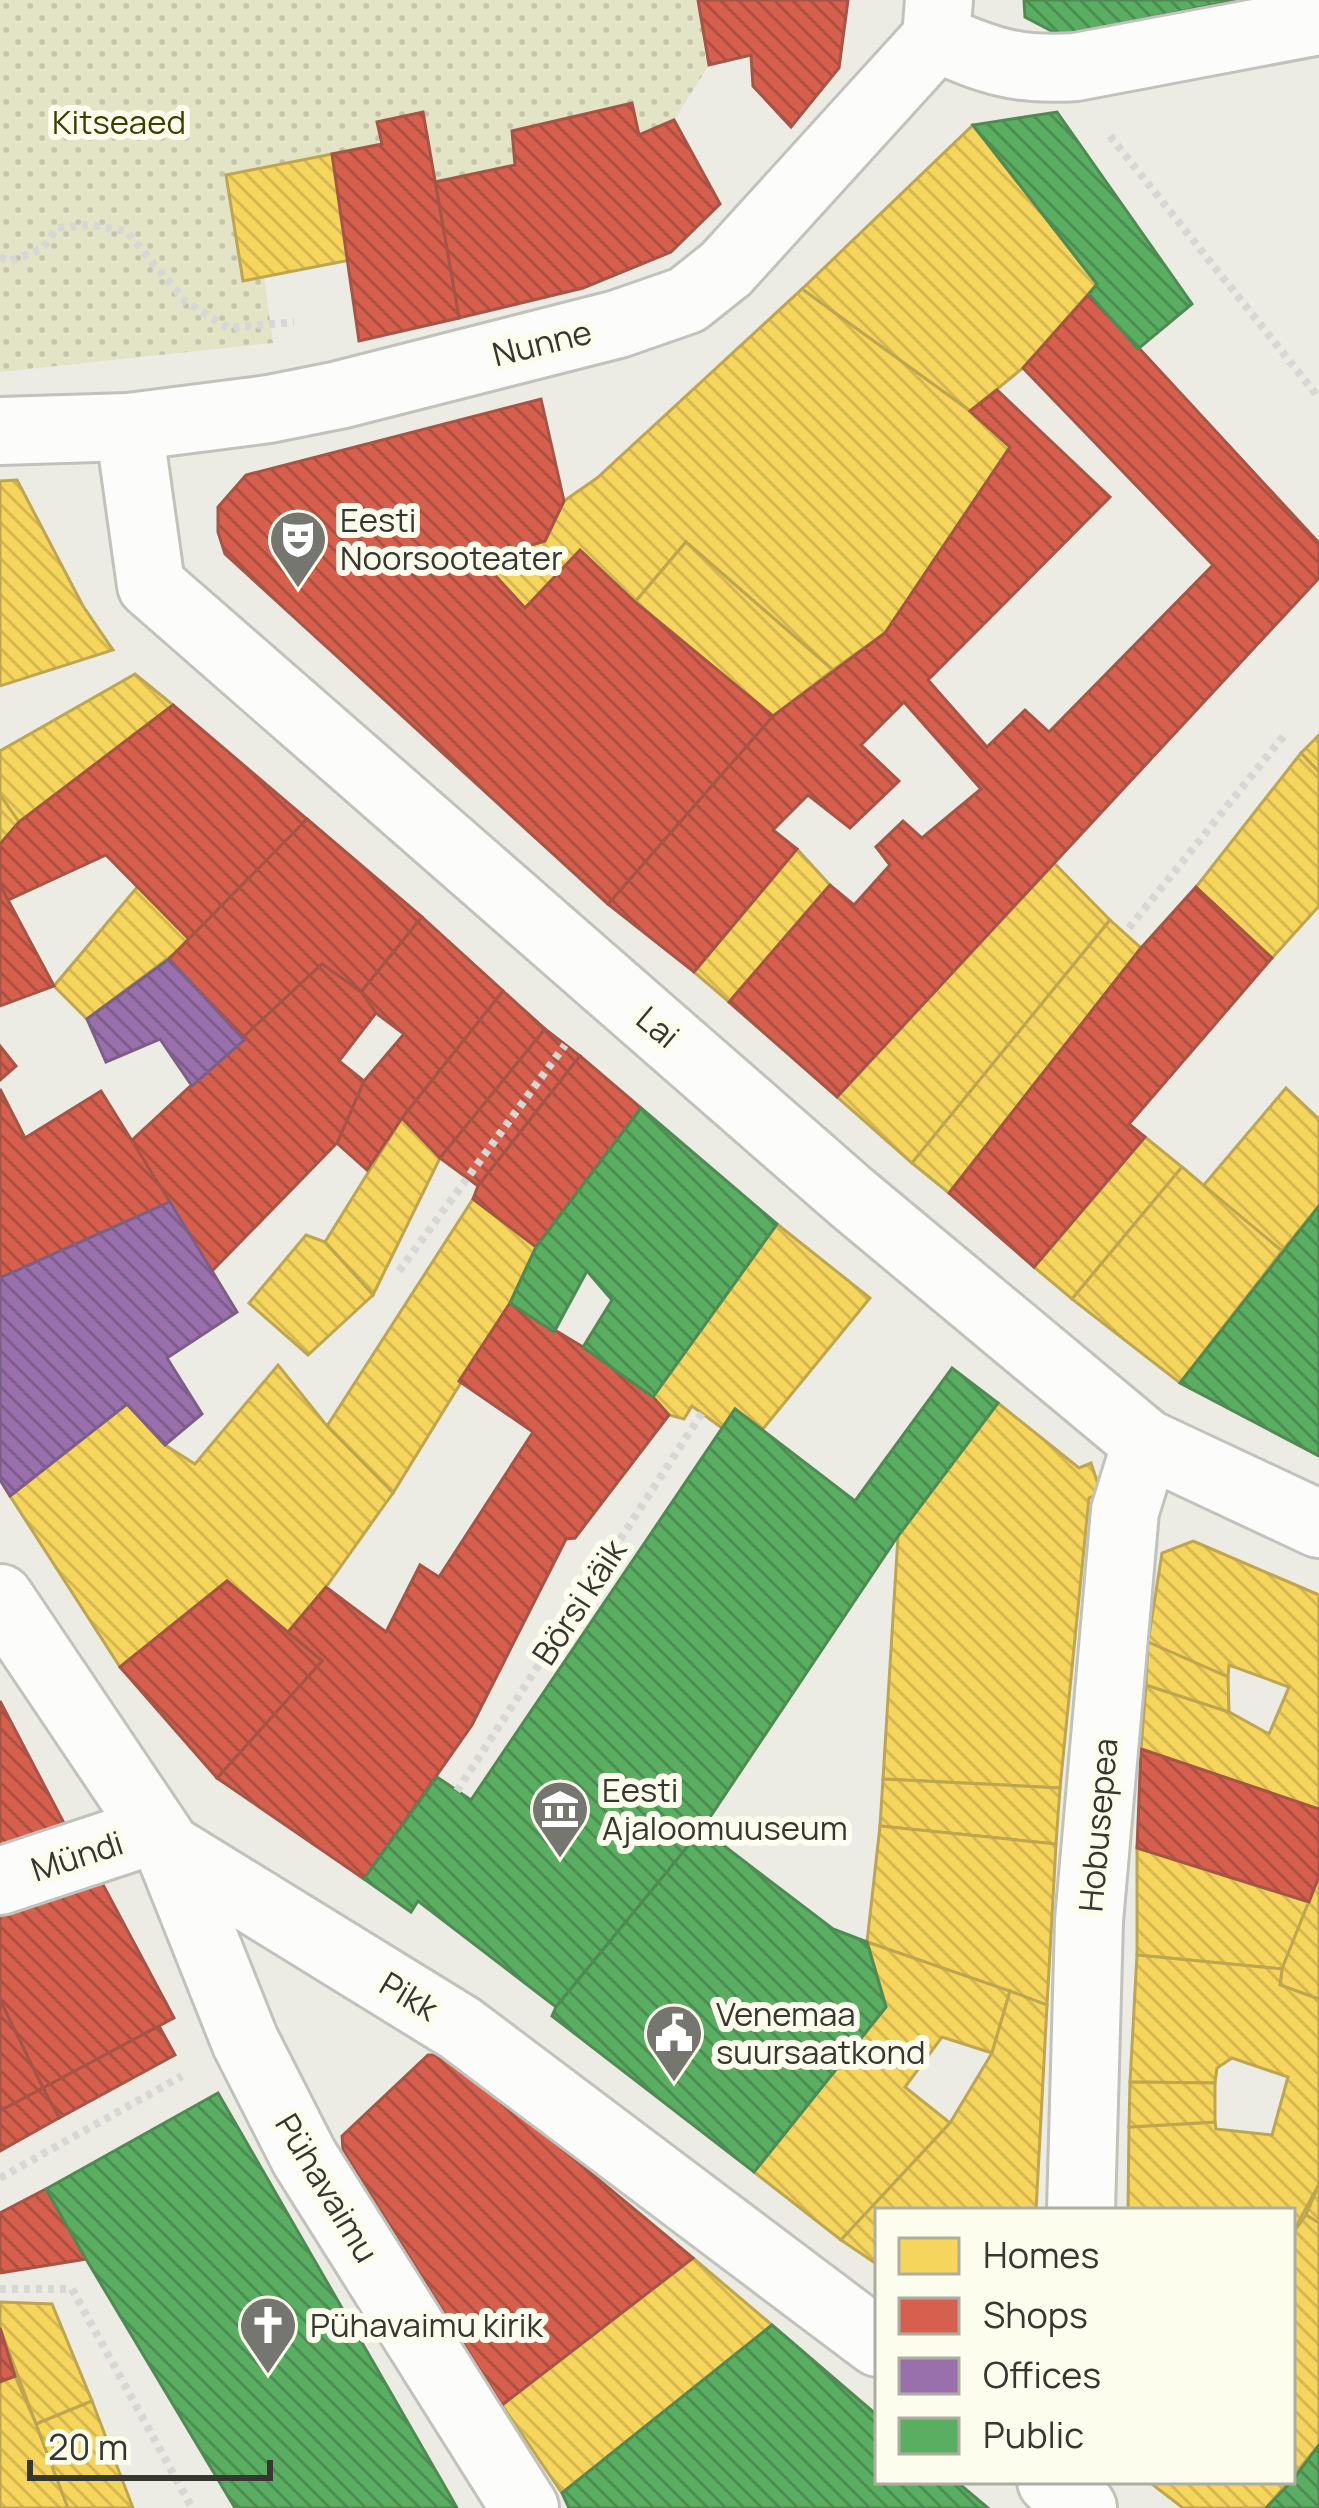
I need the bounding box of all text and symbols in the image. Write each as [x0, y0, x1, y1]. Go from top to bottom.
park label: Kitseaed [52, 99, 186, 144]
street label: Nunne [488, 309, 596, 377]
place label: Eesti Noorsooteater [340, 497, 563, 580]
theatre icon: Eesti Noorsooteater [267, 508, 329, 590]
street label: Lai [627, 996, 689, 1058]
street label: Börsi käik [521, 1529, 637, 1673]
street label: Hobusepea [1067, 1736, 1128, 1914]
place label: Eesti Ajaloomuuseum [602, 1767, 848, 1850]
museum icon: Eesti Ajaloomuuseum [529, 1778, 591, 1860]
street label: Mündi [25, 1820, 129, 1891]
street label: Pikk [372, 1961, 448, 2031]
place label: Venemaa suursaatkond [716, 1991, 926, 2074]
public building icon: Venemaa suursaatkond [643, 2002, 705, 2084]
street label: Pühavaimu [265, 2105, 390, 2271]
legend [875, 2208, 1295, 2484]
text: Homes [983, 2230, 1099, 2279]
text: Shops [983, 2290, 1088, 2339]
church icon: Pühavaimu kirik [237, 2294, 299, 2376]
place label: Pühavaimu kirik [310, 2302, 544, 2347]
text: Offices [983, 2350, 1101, 2399]
scale bar [30, 2406, 270, 2480]
text: Public [983, 2410, 1084, 2459]
text: 20 m [48, 2422, 128, 2471]

